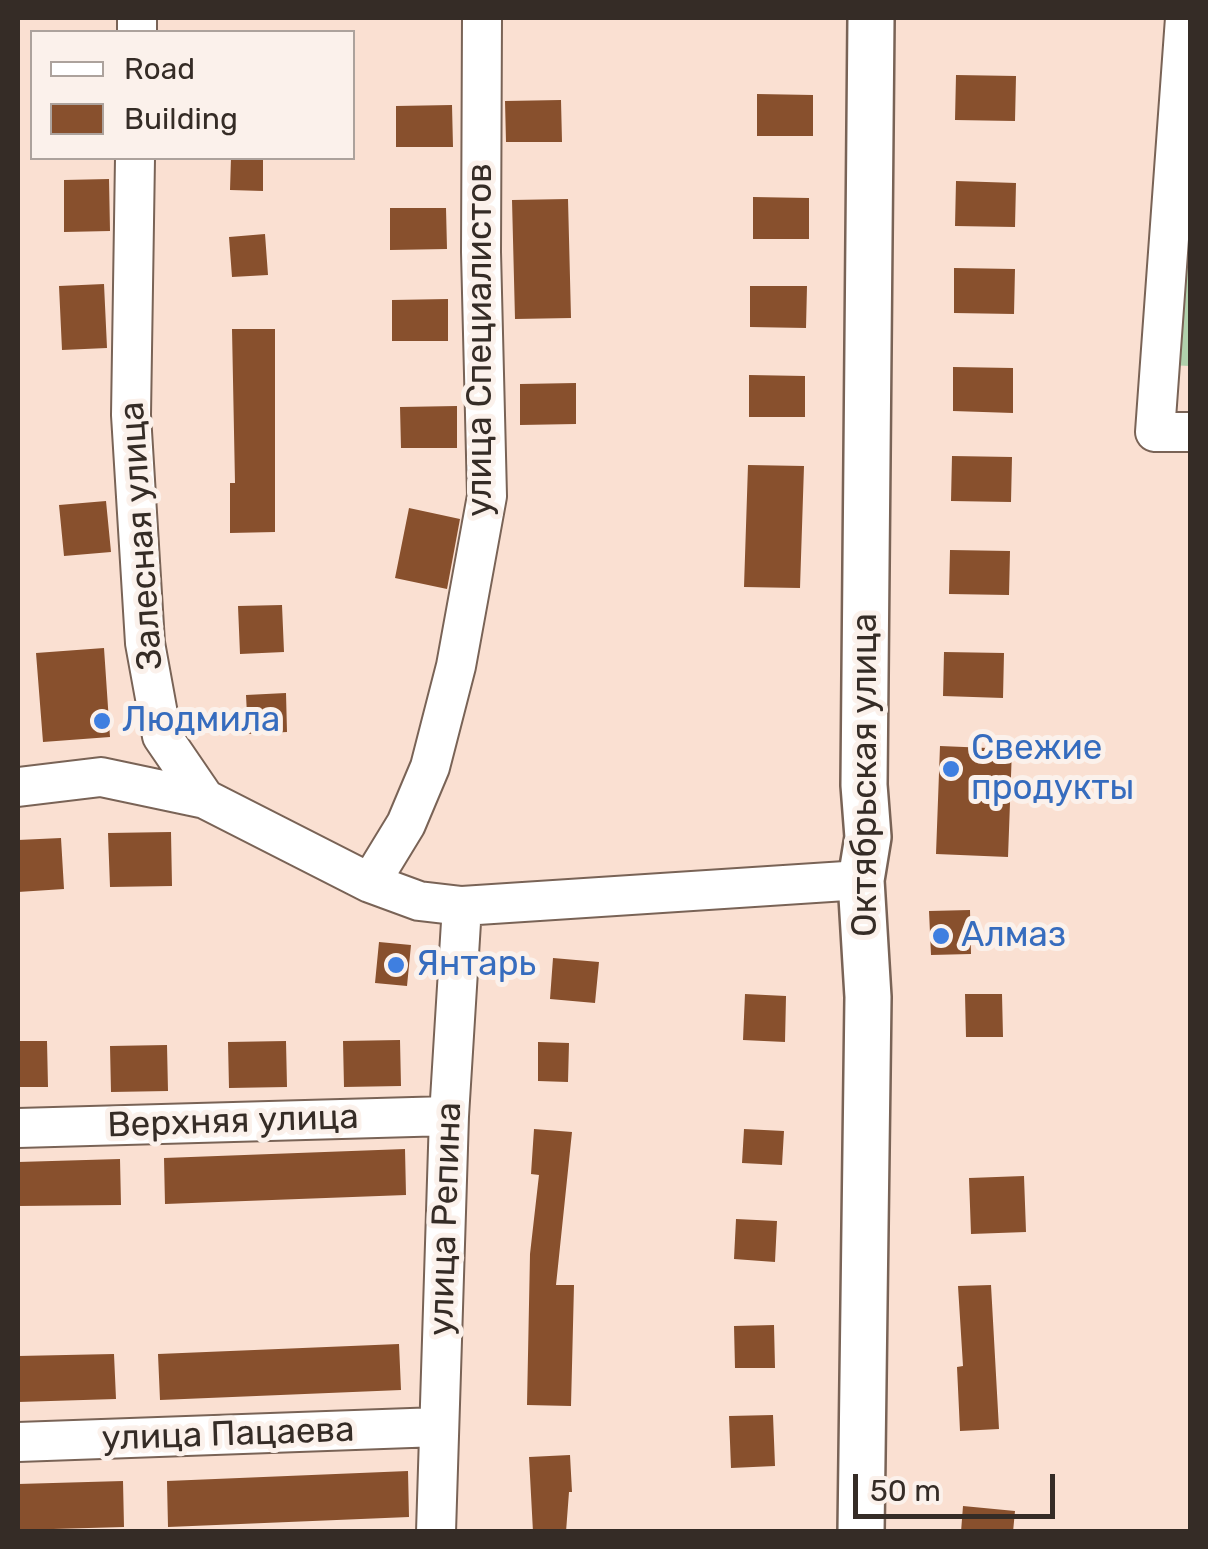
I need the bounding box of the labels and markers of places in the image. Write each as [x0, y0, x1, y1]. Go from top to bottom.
place label: Людмила [122, 700, 280, 742]
marker: Людмила [91, 710, 113, 732]
place label: Свежие продукты [971, 728, 1134, 810]
marker: Свежие продукты [940, 758, 962, 780]
place label: Алмаз [961, 915, 1066, 957]
marker: Алмаз [930, 925, 952, 947]
place label: Янтарь [416, 944, 536, 986]
marker: Янтарь [385, 954, 407, 976]

